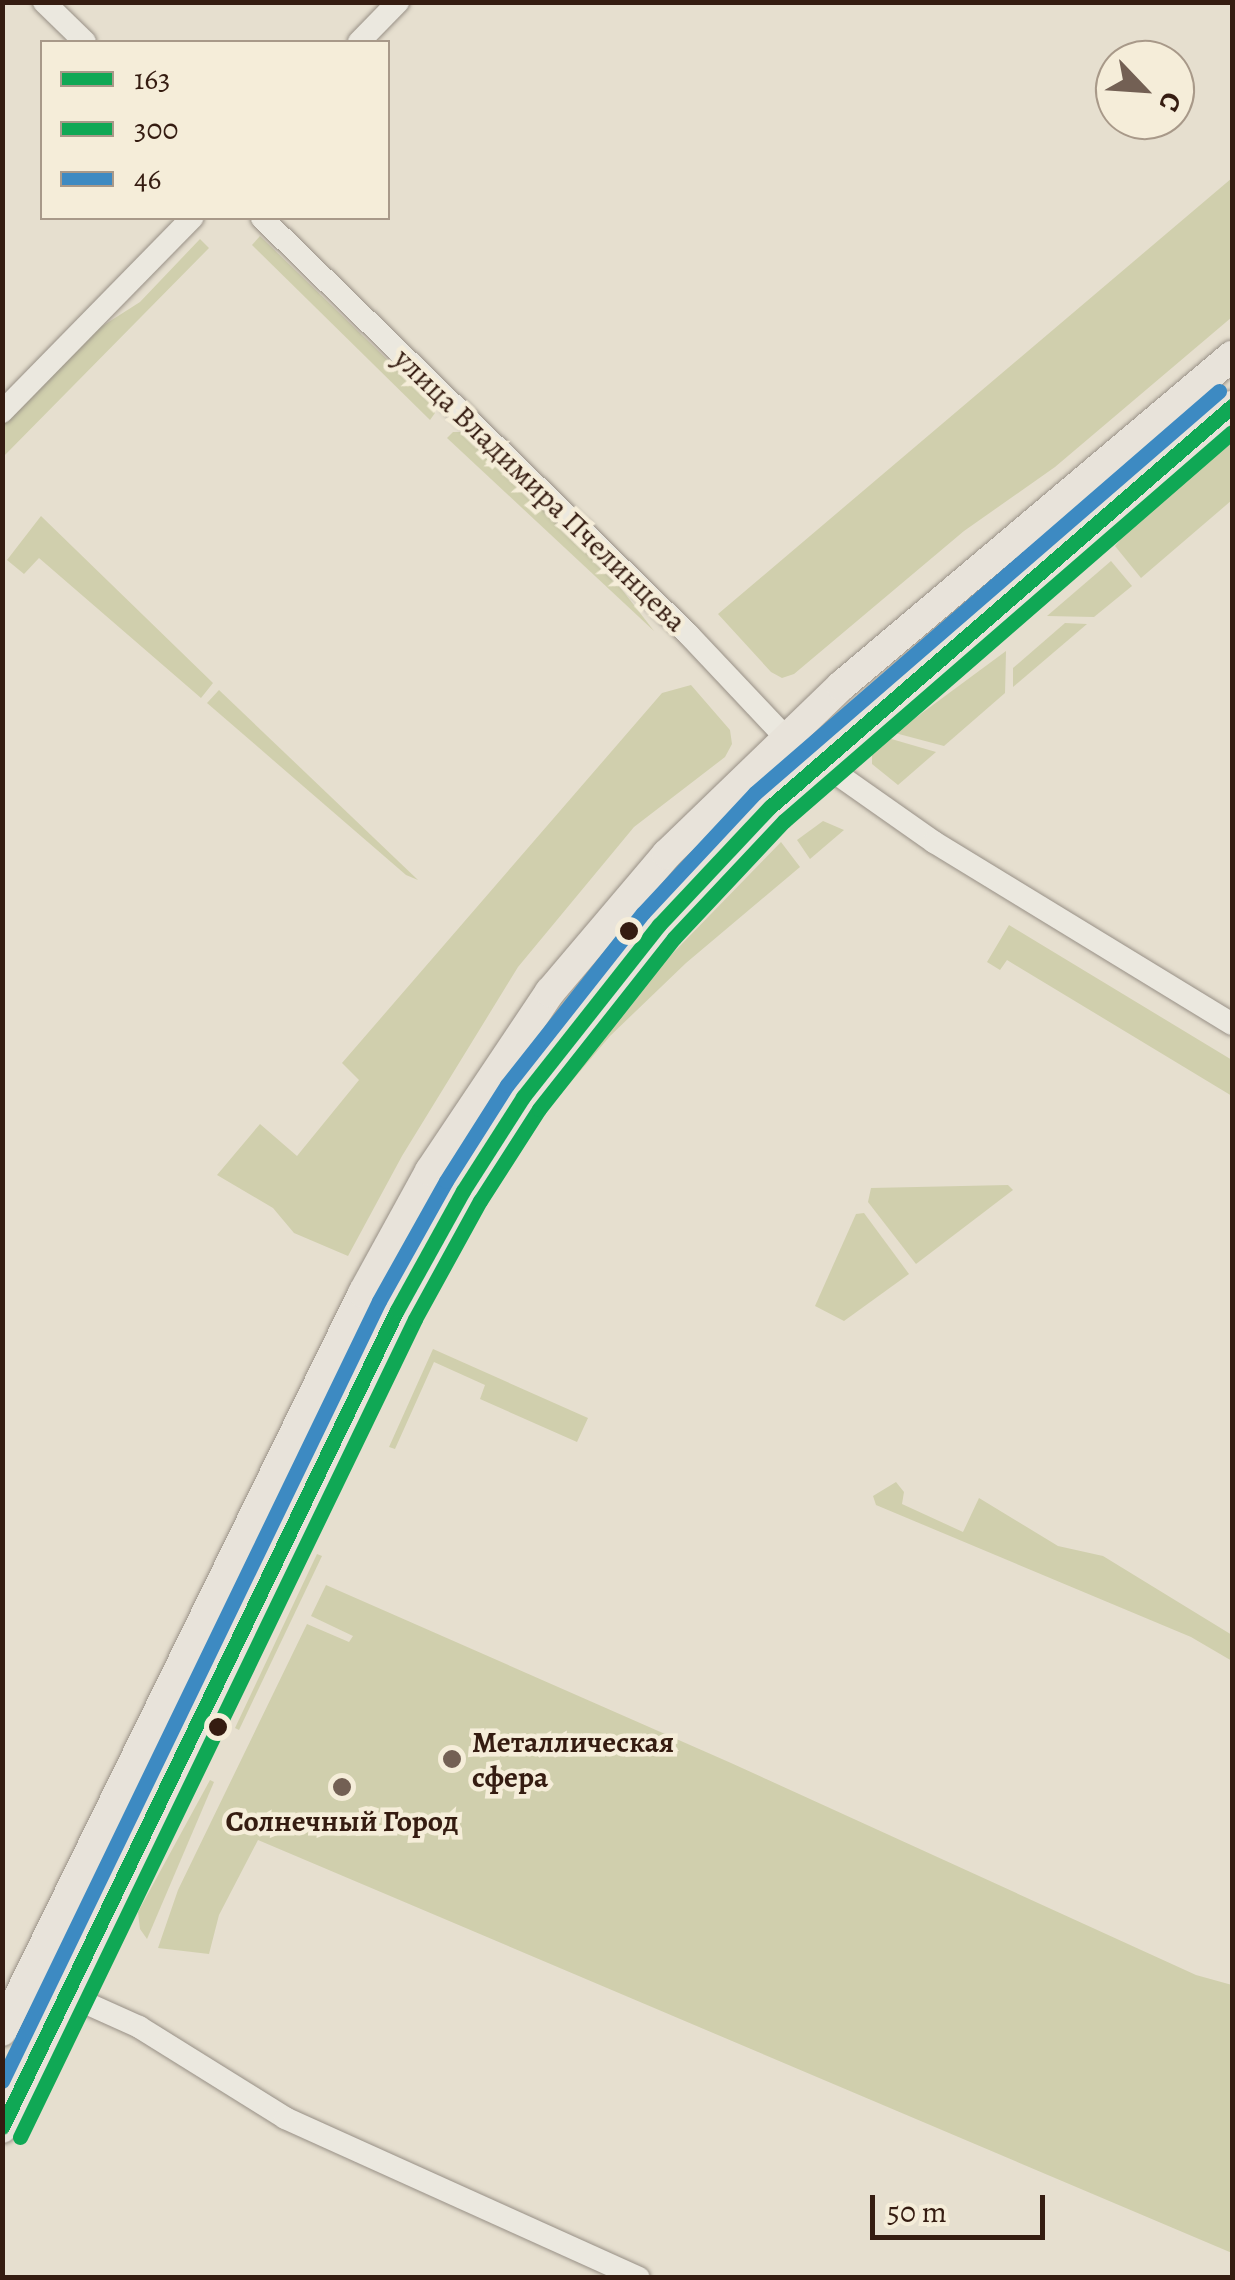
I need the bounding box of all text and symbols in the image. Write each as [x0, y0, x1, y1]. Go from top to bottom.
legend [40, 40, 390, 220]
north arrow [1095, 40, 1195, 140]
text: 163 [134, 59, 171, 99]
text: С [1150, 86, 1191, 118]
text: 300 [134, 109, 178, 149]
text: 46 [134, 159, 161, 199]
street label: улица Владимира Пчелинцева [386, 341, 694, 639]
unlabelled marker [619, 921, 639, 941]
unlabelled marker [208, 1717, 228, 1737]
place label: Металлическая сфера [472, 1724, 674, 1794]
marker: Металлическая сфера [441, 1748, 463, 1770]
marker: Солнечный Город [331, 1776, 353, 1798]
place label: Солнечный Город [225, 1803, 459, 1839]
scale bar [875, 2175, 1050, 2237]
text: 50 m [887, 2192, 947, 2232]

